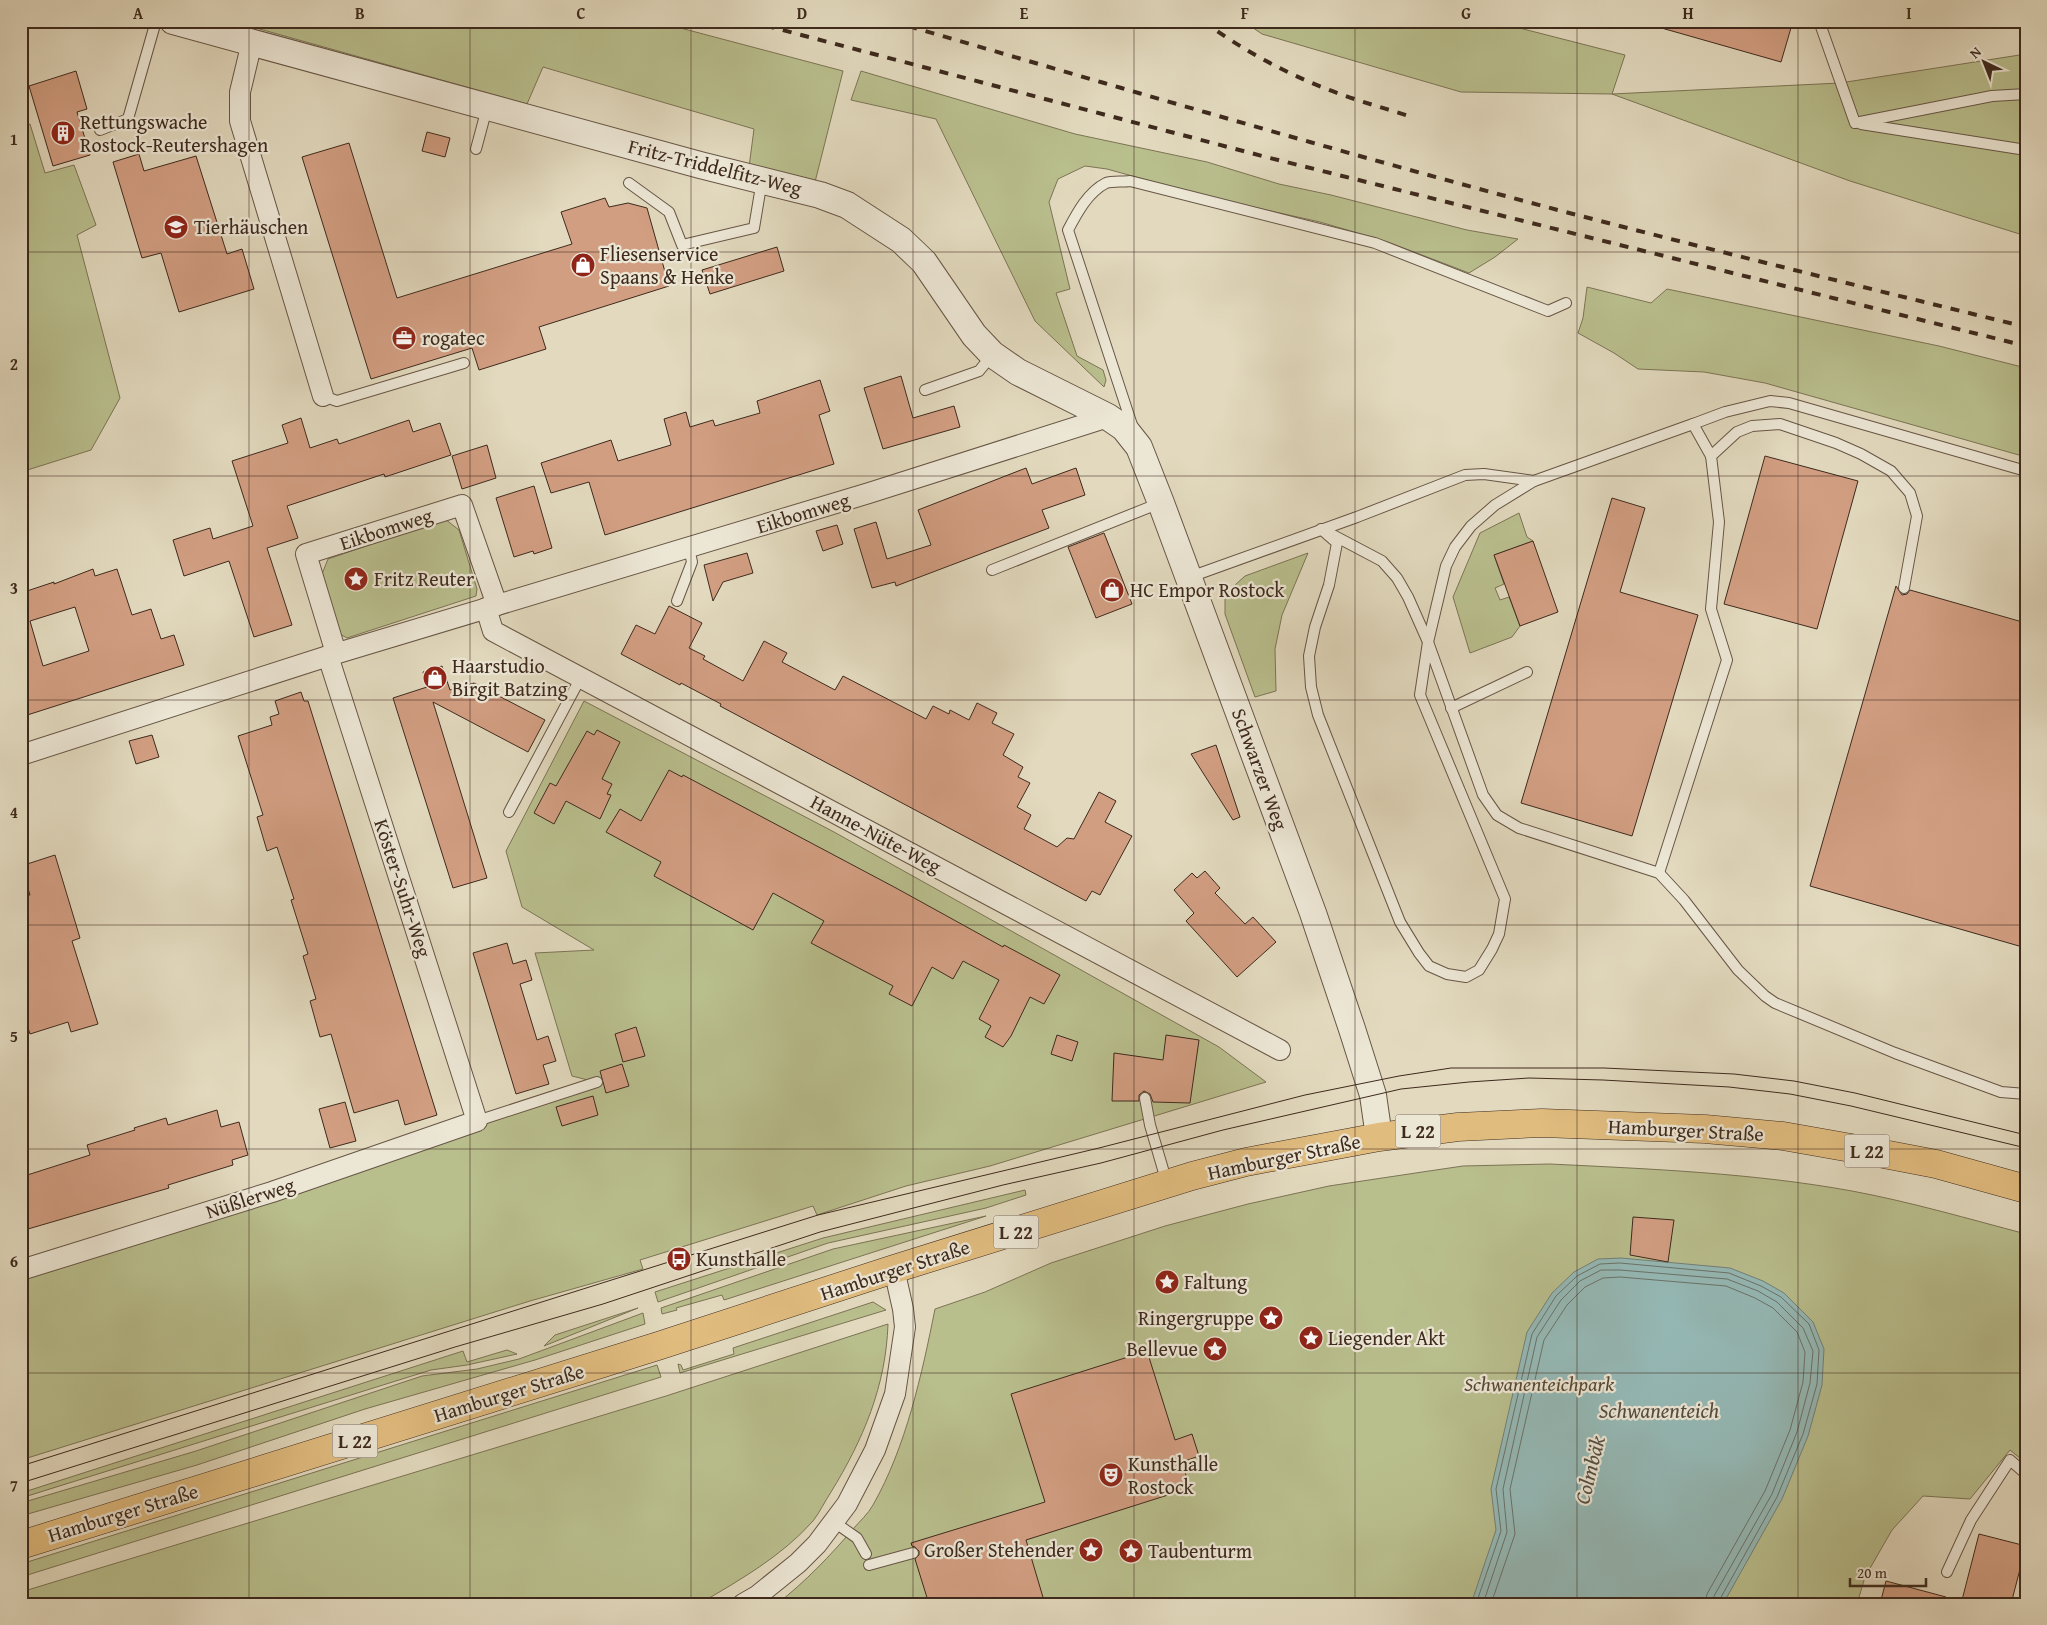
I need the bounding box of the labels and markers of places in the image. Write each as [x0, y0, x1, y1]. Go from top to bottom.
place label: Rettungswache Rostock-Reutershagen [80, 107, 268, 159]
building icon: Rettungswache Rostock-Reutershagen [50, 120, 76, 146]
place label: Tierhäuschen [194, 212, 308, 241]
school or university icon: Tierhäuschen [163, 214, 189, 240]
place label: Fliesenservice Spaans & Henke [600, 239, 734, 291]
shop icon: Fliesenservice Spaans & Henke [570, 252, 596, 278]
place label: rogatec [422, 323, 485, 352]
office icon: rogatec [391, 325, 417, 351]
place label: Fritz Reuter [374, 564, 474, 593]
place icon: Fritz Reuter [343, 566, 369, 592]
place label: HC Empor Rostock [1130, 575, 1285, 604]
shop icon: HC Empor Rostock [1099, 577, 1125, 603]
place label: Haarstudio Birgit Batzing [452, 651, 568, 703]
shop icon: Haarstudio Birgit Batzing [422, 665, 448, 691]
place label: Kunsthalle [696, 1244, 786, 1273]
bus stop icon: Kunsthalle [666, 1246, 692, 1272]
place label: Faltung [1184, 1267, 1247, 1296]
place icon: Faltung [1154, 1269, 1180, 1295]
place label: Ringergruppe [1138, 1303, 1254, 1332]
place icon: Ringergruppe [1258, 1305, 1284, 1331]
place label: Liegender Akt [1328, 1323, 1445, 1352]
place icon: Liegender Akt [1298, 1325, 1324, 1351]
place label: Bellevue [1126, 1334, 1198, 1363]
place icon: Bellevue [1202, 1336, 1228, 1362]
place label: Kunsthalle Rostock [1128, 1449, 1218, 1501]
theatre icon: Kunsthalle Rostock [1098, 1462, 1124, 1488]
place label: Großer Stehender [924, 1535, 1074, 1564]
place label: Taubenturm [1148, 1536, 1253, 1565]
place icon: Großer Stehender [1078, 1537, 1104, 1563]
place icon: Taubenturm [1118, 1538, 1144, 1564]

